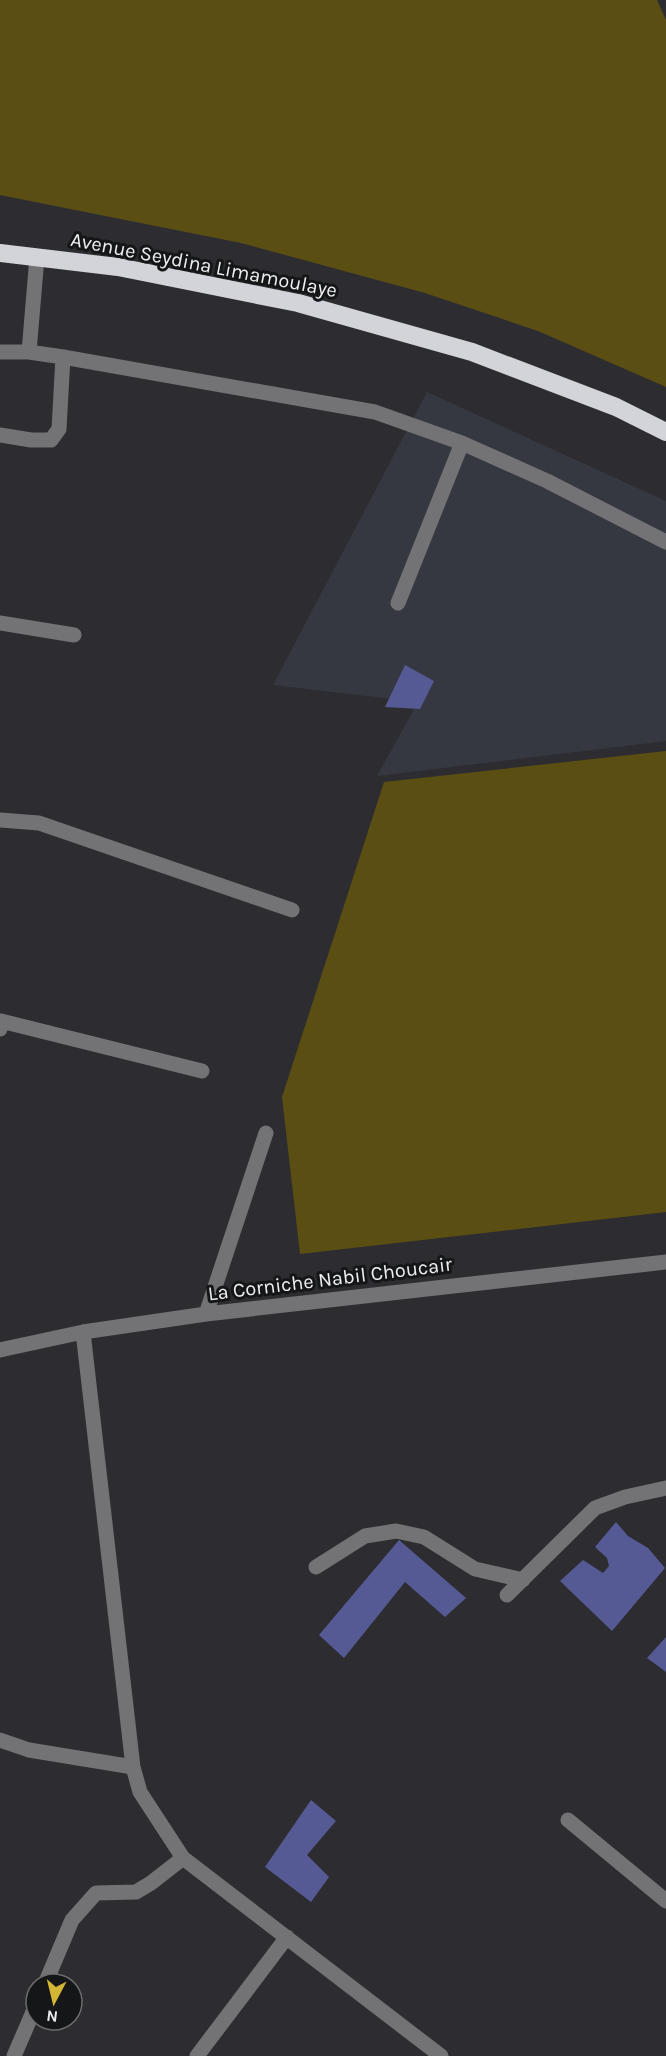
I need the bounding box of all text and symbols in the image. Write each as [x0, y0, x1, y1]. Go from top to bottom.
street label: Avenue Seydina Limamoulaye [69, 228, 339, 302]
street label: La Corniche Nabil Choucair [207, 1253, 454, 1305]
north arrow [24, 1972, 84, 2032]
text: N [45, 2006, 59, 2027]

